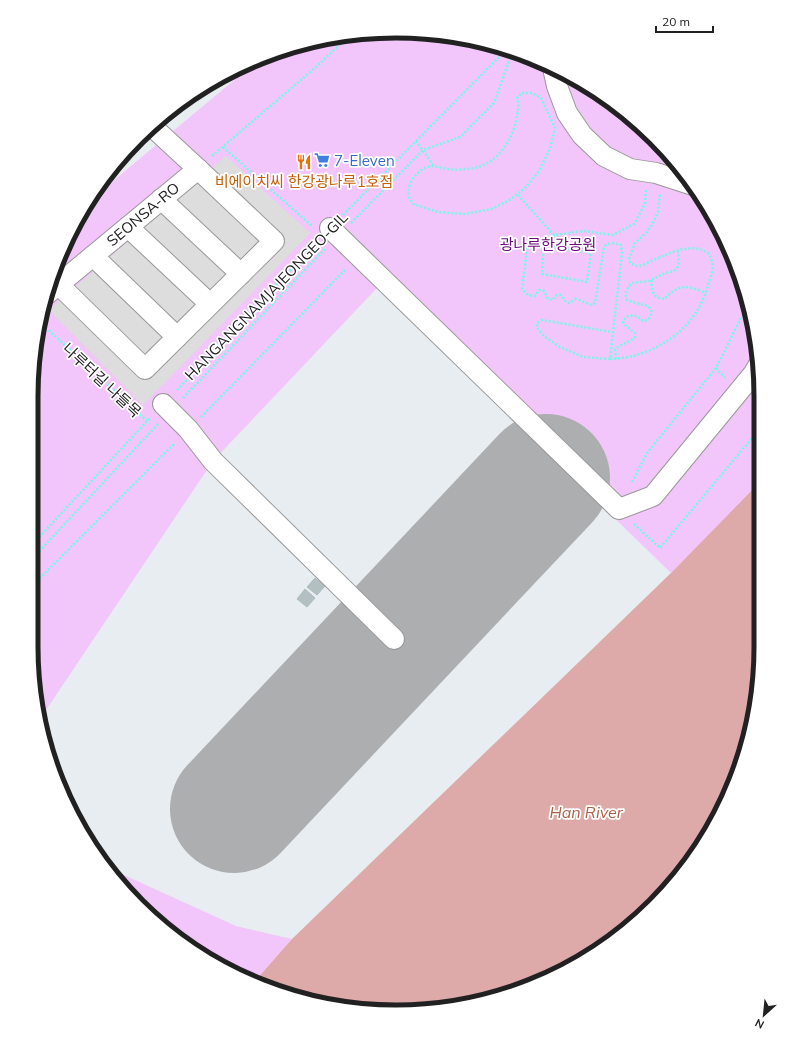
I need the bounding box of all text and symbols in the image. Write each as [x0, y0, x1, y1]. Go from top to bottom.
scale bar [656, 8, 713, 34]
text: 20 m [662, 14, 690, 29]
supermarket icon: 7-Eleven [313, 151, 331, 169]
place label: 7-Eleven [334, 151, 395, 170]
restaurant icon: 비에이치씨 한강광나루1호점 [295, 153, 313, 171]
place label: 비에이치씨 한강광나루1호점 [215, 172, 393, 191]
street label: SEONSA-RO [103, 178, 183, 250]
street label: HANGANGNAMJAJEONGEO-GIL [180, 208, 352, 384]
park label: 광나루한강공원 [500, 235, 596, 254]
street label: 나루터길 나들목 [59, 339, 145, 421]
water label: Han River [549, 802, 624, 822]
north arrow [744, 995, 784, 1035]
text: N [753, 1016, 766, 1032]

